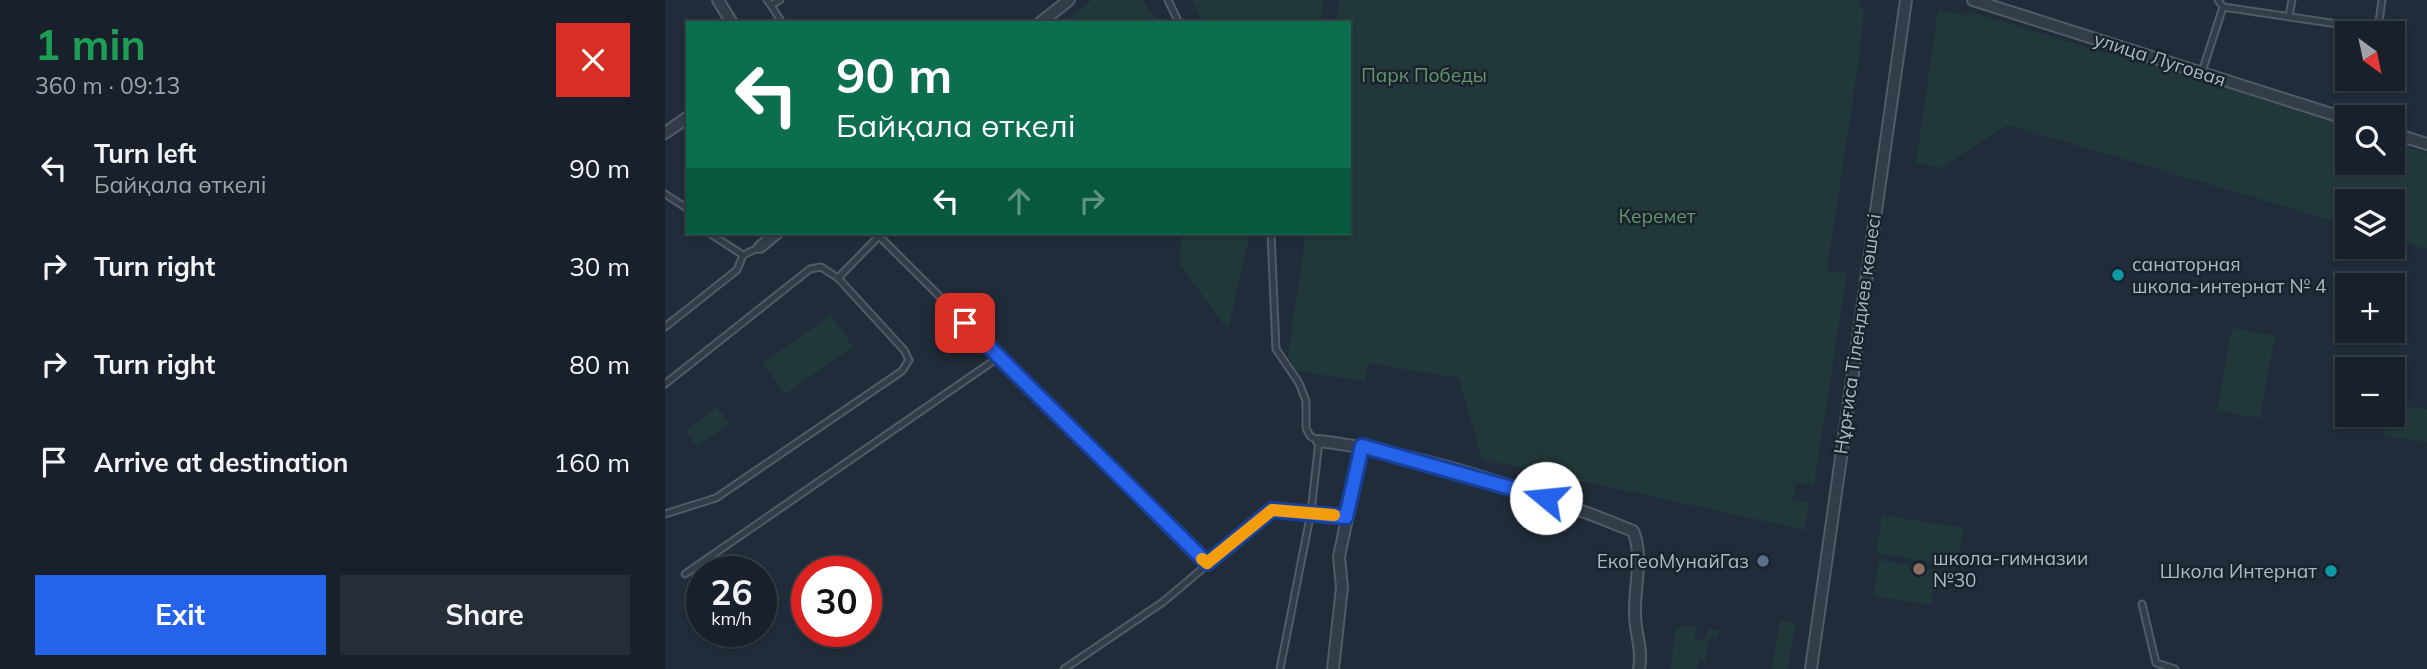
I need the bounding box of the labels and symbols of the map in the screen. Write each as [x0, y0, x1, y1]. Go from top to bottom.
north arrow [2335, 21, 2405, 91]
street label: улица Луговая [2091, 26, 2229, 92]
park label: Парк Победы [1361, 63, 1487, 87]
park label: Керемет [1619, 204, 1696, 228]
street label: Нұрғиса Тілендиев көшесі [1828, 212, 1886, 456]
place label: санаторная школа-интернат № 4 [2132, 252, 2326, 298]
marker: санаторная школа-интернат № 4 [2110, 267, 2126, 283]
pin [935, 293, 995, 353]
position arrow [1509, 461, 1583, 535]
place label: школа-гимназии №30 [1933, 546, 2088, 592]
place label: ЕкоГеоМунайГаз [1597, 549, 1749, 573]
marker: ЕкоГеоМунайГаз [1755, 553, 1771, 569]
speed limit sign: 30 [791, 556, 882, 647]
place label: Школа Интернат [2160, 559, 2317, 583]
marker: школа-гимназии №30 [1911, 561, 1927, 577]
marker: Школа Интернат [2323, 563, 2339, 579]

